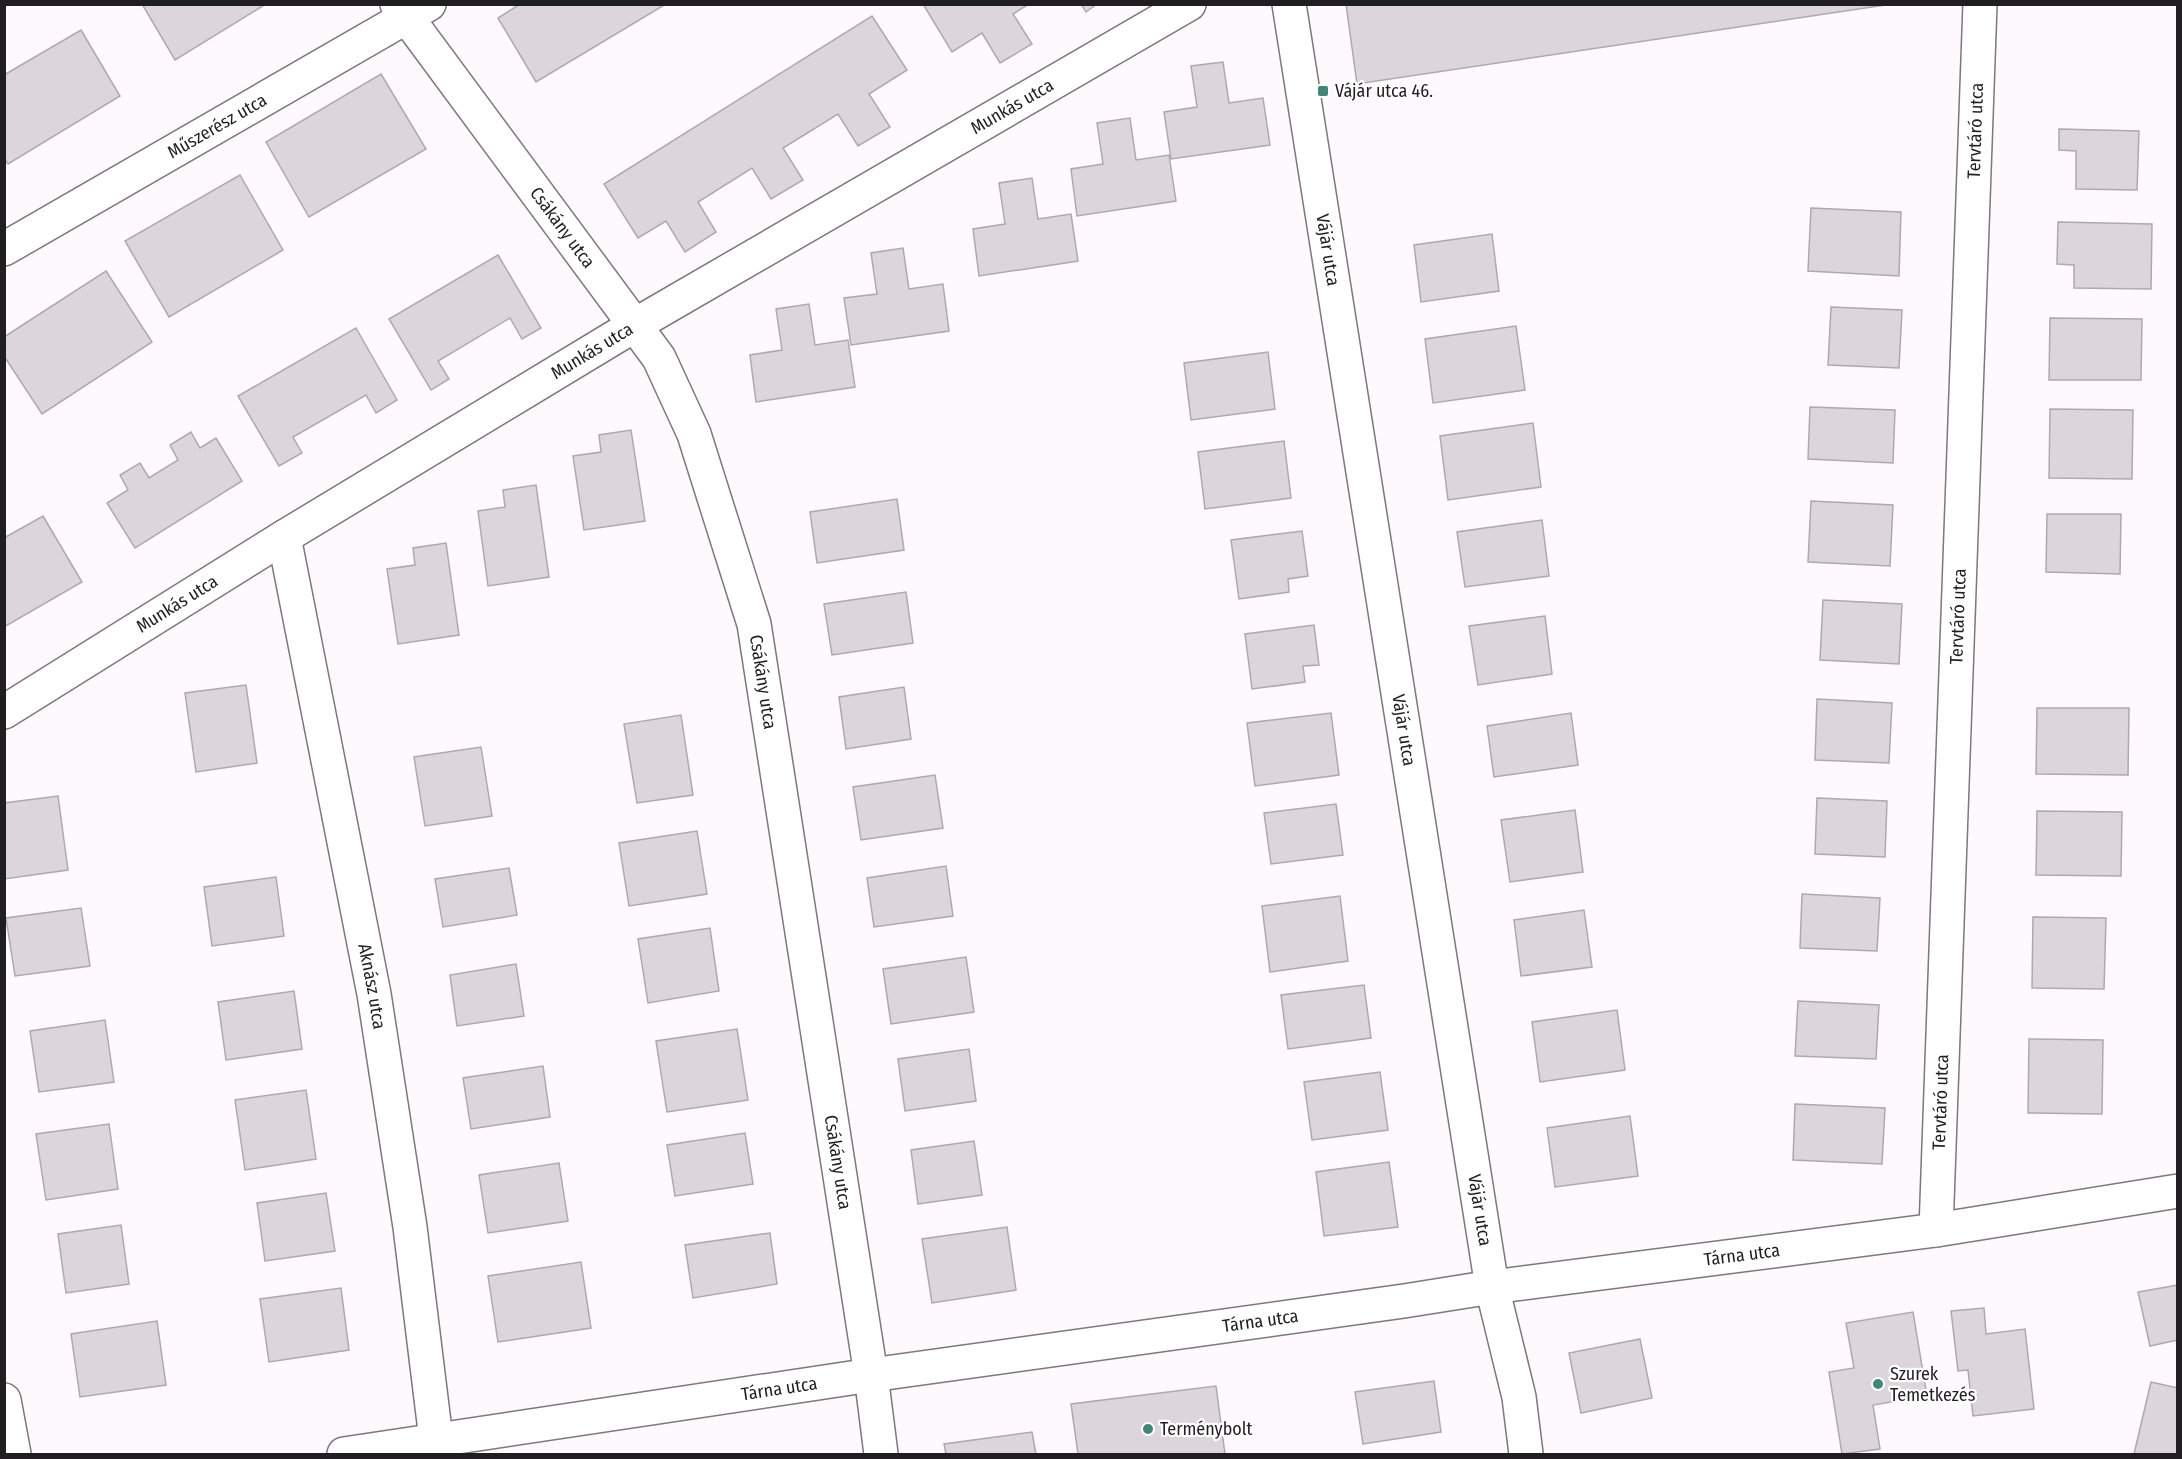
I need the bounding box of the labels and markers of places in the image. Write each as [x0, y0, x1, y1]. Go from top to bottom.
place label: Vájár utca 46. [1335, 80, 1433, 102]
marker: Vájár utca 46. [1316, 84, 1330, 98]
place label: Szurek Temetkezés [1890, 1363, 1976, 1406]
marker: Szurek Temetkezés [1871, 1377, 1885, 1391]
place label: Terménybolt [1160, 1418, 1252, 1440]
marker: Terménybolt [1141, 1422, 1155, 1436]

